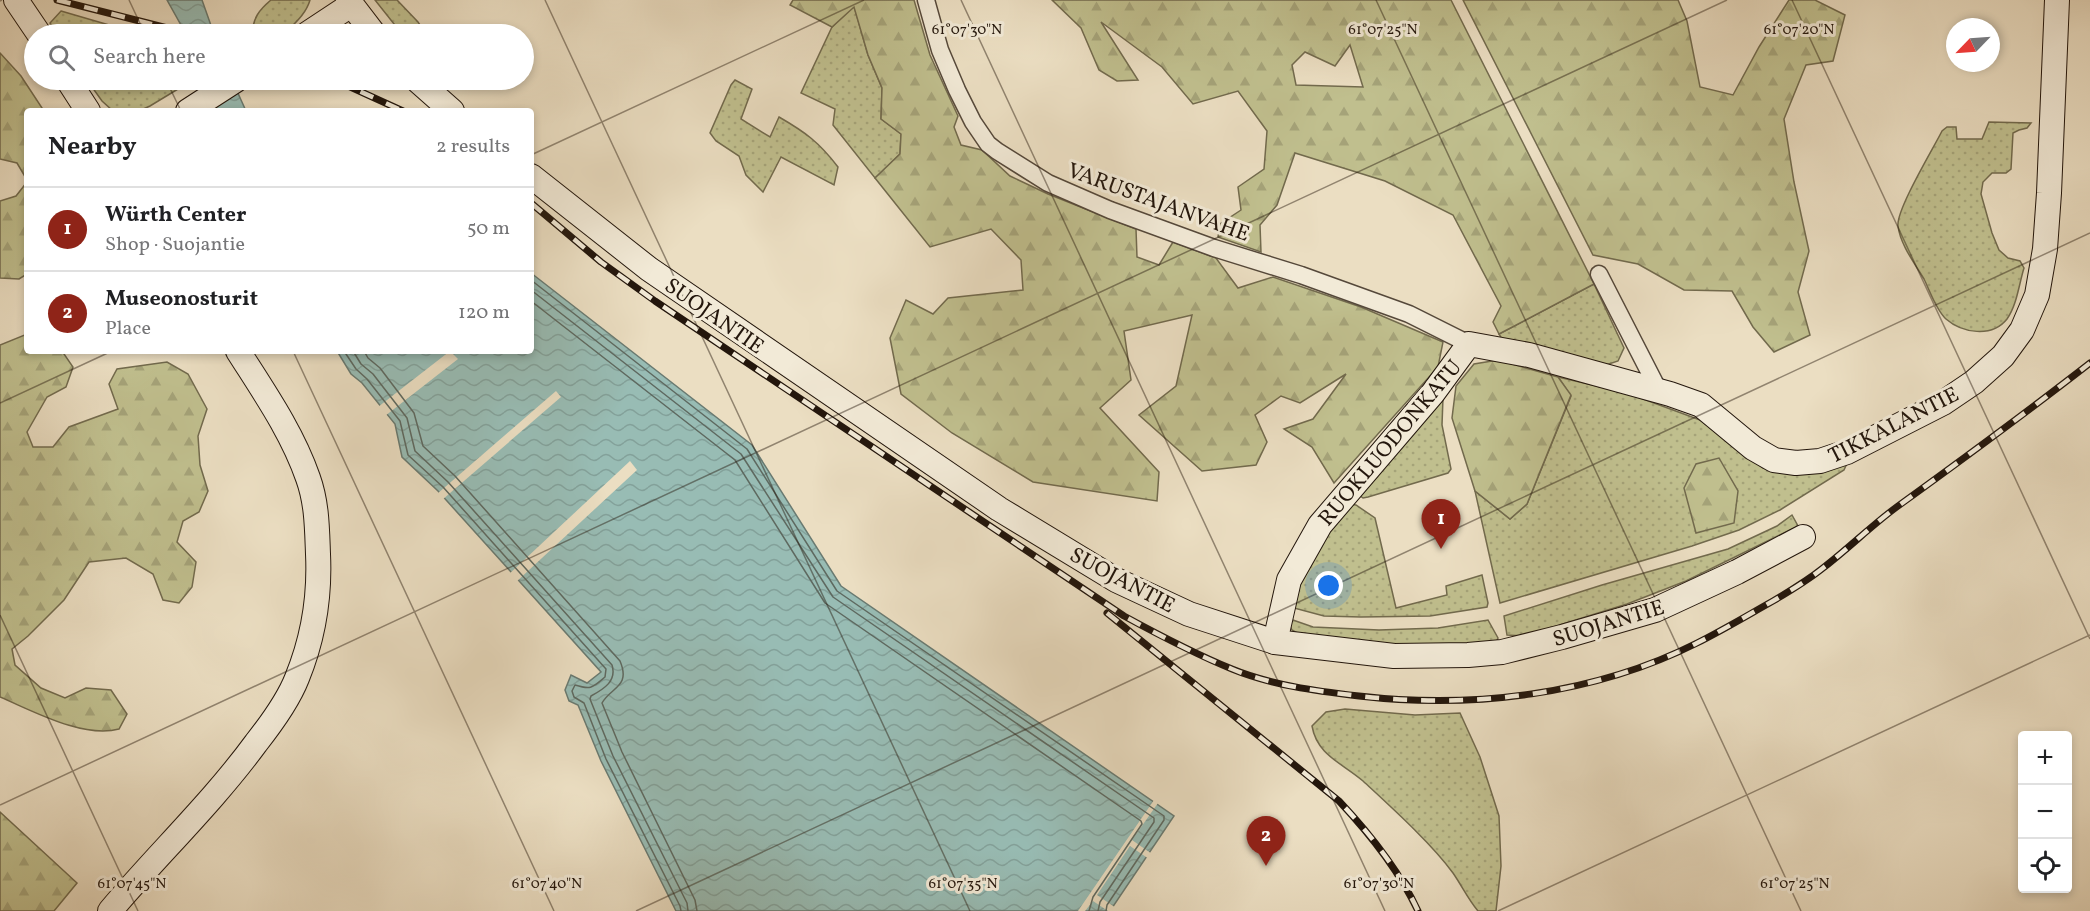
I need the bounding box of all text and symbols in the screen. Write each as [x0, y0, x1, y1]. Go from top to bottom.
north arrow [1946, 18, 2000, 72]
text: 61°07'30"N [932, 20, 1002, 41]
text: 61°07'25"N [1348, 20, 1418, 41]
text: 61°07'20"N [1764, 20, 1834, 41]
search box [24, 24, 534, 90]
icon: search [45, 41, 78, 74]
text: Search here [93, 42, 206, 73]
text: Nearby [48, 129, 137, 165]
text: 2 results [436, 133, 510, 161]
street label: VARUSTAJANVAHE [1063, 156, 1254, 251]
text: Würth Center [105, 200, 247, 231]
text: 1 [63, 215, 72, 243]
text: 50 m [467, 215, 510, 243]
text: Shop · Suojantie [105, 231, 245, 259]
street label: SUOJANTIE [657, 271, 770, 363]
text: Museonosturit [105, 284, 258, 315]
text: 2 [62, 299, 73, 327]
text: 120 m [458, 299, 510, 327]
text: Place [105, 315, 151, 343]
street label: RUOKLUODONKATU [1312, 354, 1470, 534]
street label: TIKKALANTIE [1823, 380, 1965, 472]
pin: 1 [1422, 500, 1460, 549]
street label: SUOJANTIE [1064, 540, 1180, 622]
your location [1314, 571, 1343, 600]
street label: SUOJANTIE [1549, 593, 1668, 656]
map controls [2018, 731, 2072, 893]
button: + [2018, 731, 2072, 785]
button: − [2018, 785, 2072, 839]
pin: 2 [1246, 816, 1286, 866]
button: locate [2018, 839, 2072, 893]
text: 61°07'45"N [98, 874, 166, 895]
text: 61°07'40"N [512, 874, 582, 895]
text: 61°07'35"N [928, 874, 998, 895]
text: 61°07'30"N [1344, 874, 1414, 895]
text: 61°07'25"N [1760, 874, 1830, 895]

